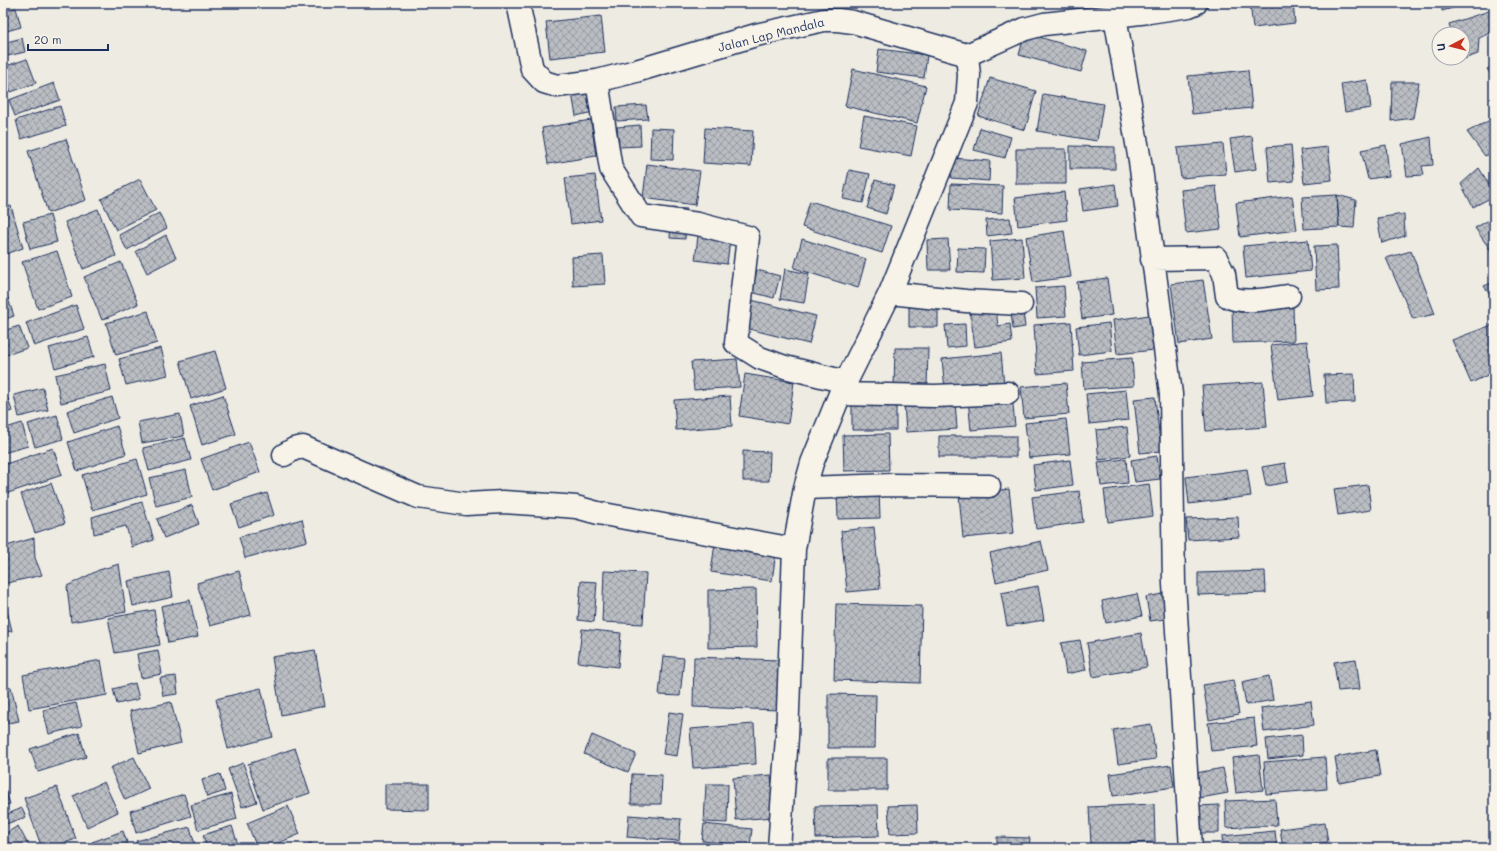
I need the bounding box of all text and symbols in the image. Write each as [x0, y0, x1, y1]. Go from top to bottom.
street label: Jalan Lap Mandala [716, 13, 826, 55]
scale bar [28, 26, 108, 52]
north arrow [1431, 26, 1471, 66]
text: 20 m [34, 31, 62, 47]
text: U [1433, 43, 1448, 52]

